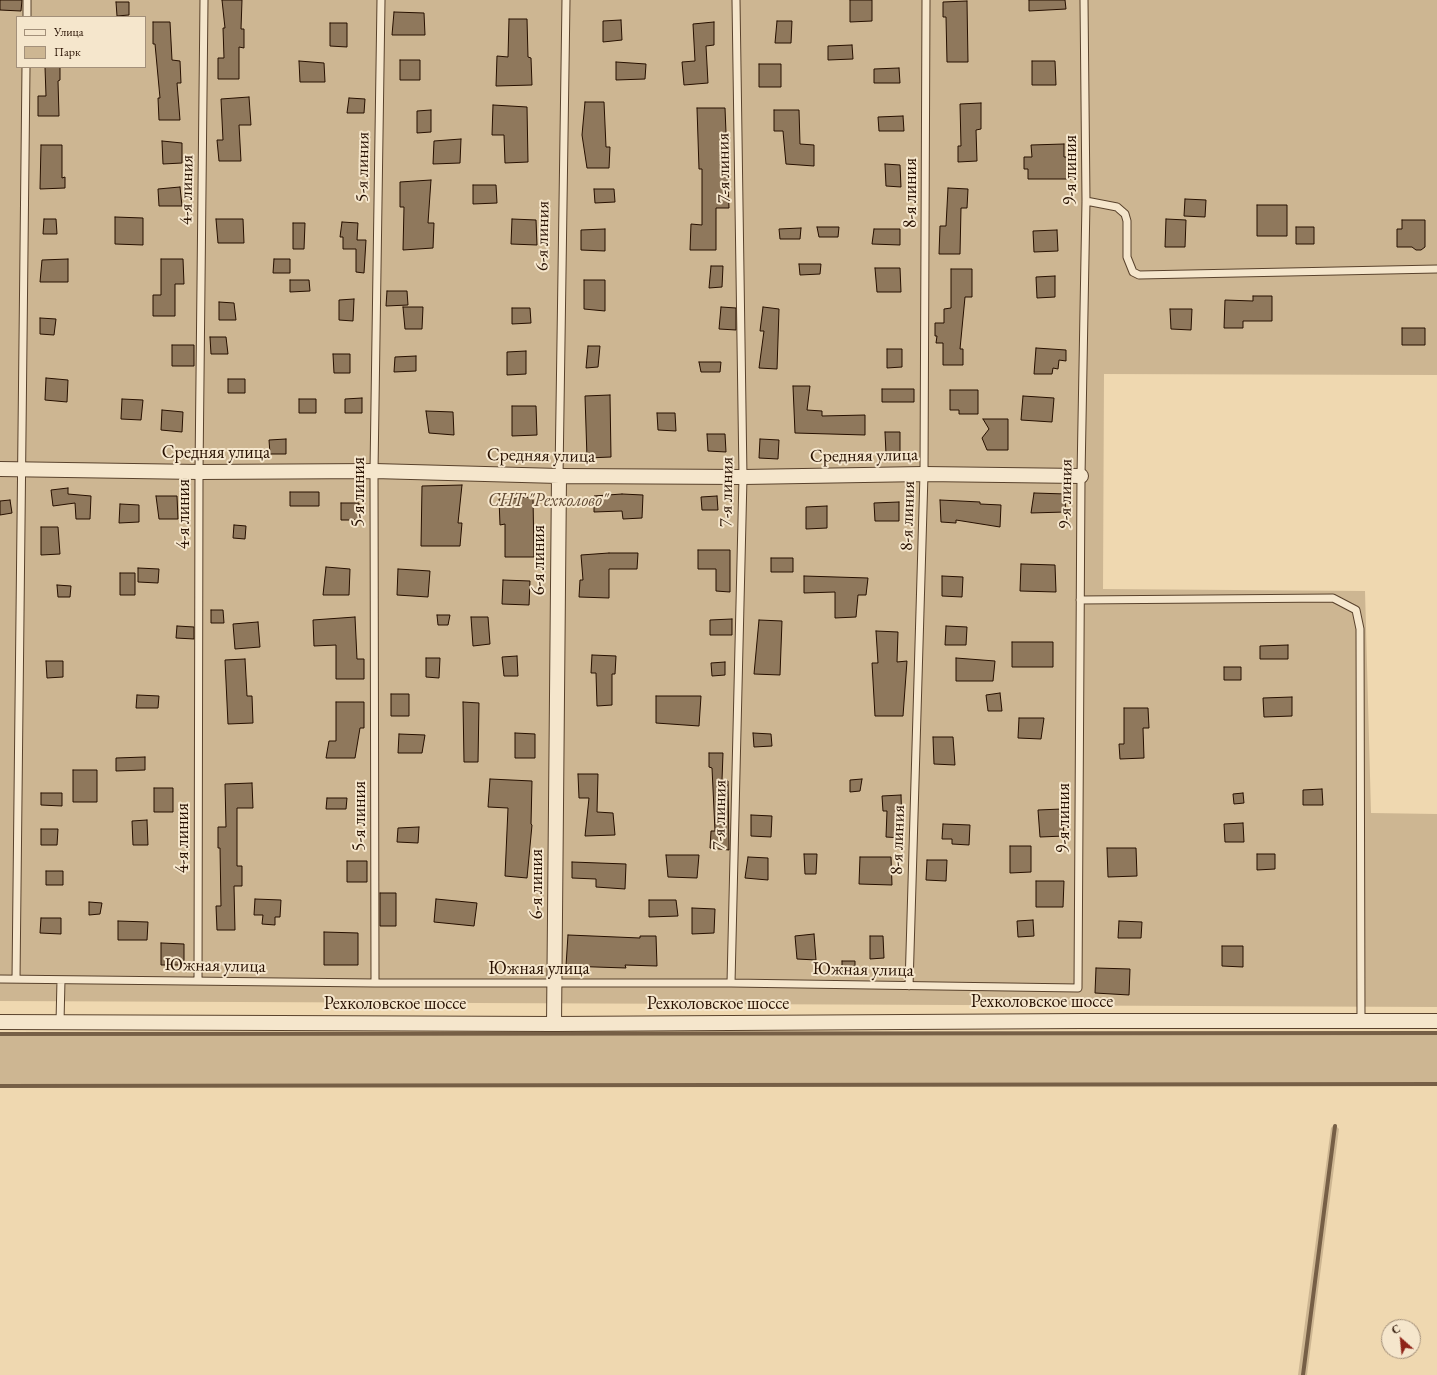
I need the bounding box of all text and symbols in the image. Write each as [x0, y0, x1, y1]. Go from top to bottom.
legend [16, 16, 146, 68]
text: Улица [54, 24, 84, 40]
text: Парк [54, 44, 81, 60]
street label: 5-я линия [352, 132, 374, 202]
street label: 7-я линия [713, 133, 735, 203]
street label: 9-я линия [1060, 135, 1082, 205]
street label: 4-я линия [176, 155, 198, 225]
street label: 8-я линия [900, 158, 922, 228]
street label: 6-я линия [532, 201, 554, 271]
street label: Средняя улица [162, 442, 270, 464]
street label: Средняя улица [487, 444, 595, 468]
street label: Средняя улица [810, 444, 918, 468]
street label: 5-я линия [348, 457, 370, 527]
street label: 7-я линия [716, 457, 738, 527]
street label: 9-я линия [1055, 459, 1077, 529]
street label: 4-я линия [173, 479, 195, 549]
street label: 8-я линия [896, 480, 920, 552]
park label: СНТ "Рехколово" [488, 490, 608, 512]
street label: 6-я линия [528, 525, 550, 595]
street label: 7-я линия [709, 780, 731, 850]
street label: 5-я линия [349, 781, 371, 851]
street label: 9-я линия [1053, 783, 1075, 853]
street label: 4-я линия [172, 803, 194, 873]
street label: 8-я линия [886, 804, 910, 876]
street label: 6-я линия [526, 849, 548, 919]
street label: Южная улица [164, 954, 266, 978]
street label: Южная улица [488, 958, 590, 980]
street label: Южная улица [812, 958, 914, 982]
street label: Рехколовское шоссе [971, 991, 1113, 1013]
street label: Рехколовское шоссе [324, 993, 466, 1015]
street label: Рехколовское шоссе [647, 993, 789, 1015]
north arrow [1381, 1319, 1421, 1359]
text: С [1389, 1321, 1403, 1337]

